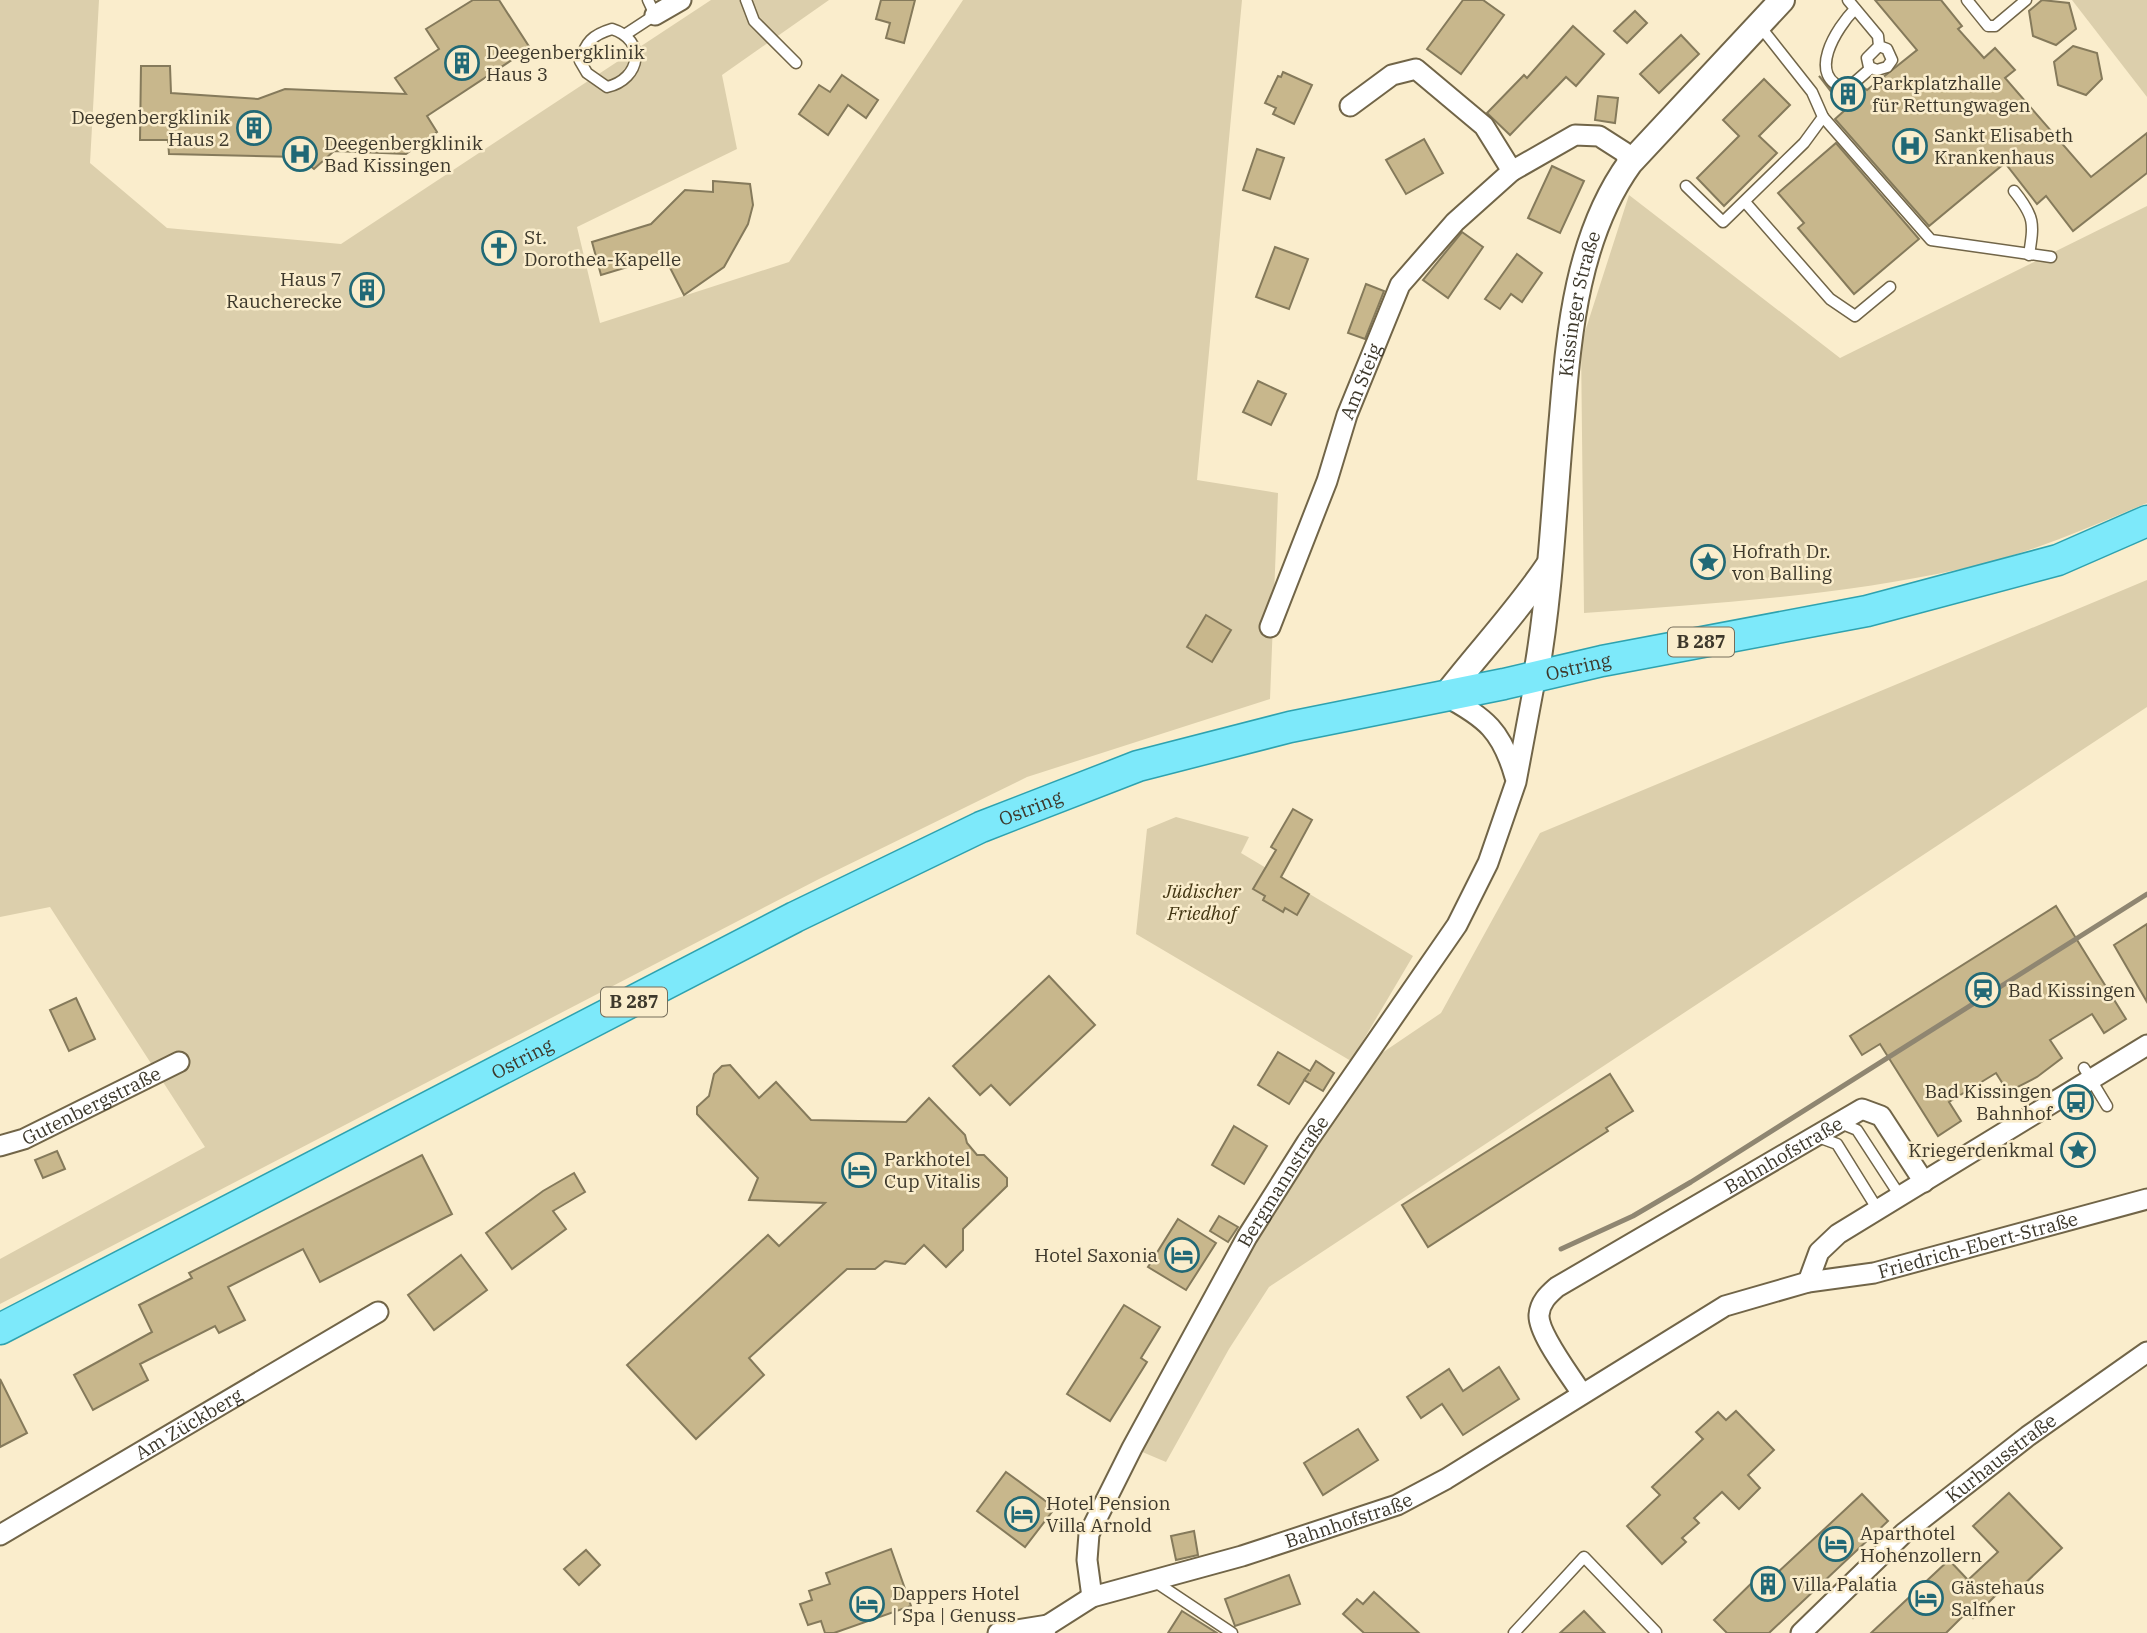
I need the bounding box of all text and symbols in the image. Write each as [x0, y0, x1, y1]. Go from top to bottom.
place label: Deegenbergklinik Haus 3 [486, 40, 645, 86]
building icon: Deegenbergklinik Haus 3 [443, 44, 481, 82]
place label: Parkplatzhalle für Rettungwagen [1872, 71, 2031, 117]
building icon: Parkplatzhalle für Rettungwagen [1829, 75, 1867, 113]
place label: Deegenbergklinik Haus 2 [71, 105, 230, 151]
building icon: Deegenbergklinik Haus 2 [235, 109, 273, 147]
place label: Sankt Elisabeth Krankenhaus [1934, 123, 2073, 169]
hospital icon: Sankt Elisabeth Krankenhaus [1891, 127, 1929, 165]
place label: Deegenbergklinik Bad Kissingen [324, 131, 483, 177]
hospital icon: Deegenbergklinik Bad Kissingen [281, 135, 319, 173]
place label: St. Dorothea-Kapelle [524, 225, 681, 271]
street label: Kissinger Straße [1553, 228, 1606, 378]
church icon: St. Dorothea-Kapelle [480, 229, 518, 267]
place label: Haus 7 Raucherecke [226, 267, 342, 313]
building icon: Haus 7 Raucherecke [348, 271, 386, 309]
street label: Am Steig [1334, 339, 1387, 423]
place label: Hofrath Dr. von Balling [1732, 539, 1833, 585]
place icon: Hofrath Dr. von Balling [1689, 543, 1727, 581]
road number: B 287 [1668, 628, 1734, 656]
street label: Ostring [1543, 647, 1614, 686]
street label: Ostring [995, 784, 1066, 831]
park label: Jüdischer Friedhof [1162, 879, 1241, 925]
station icon: Bad Kissingen [1964, 971, 2002, 1009]
place label: Bad Kissingen [2008, 978, 2136, 1002]
road number: B 287 [601, 987, 667, 1016]
street label: Ostring [487, 1032, 558, 1084]
street label: Gutenbergstraße [18, 1061, 165, 1150]
place label: Bad Kissingen Bahnhof [1924, 1079, 2053, 1125]
bus stop icon: Bad Kissingen Bahnhof [2057, 1083, 2095, 1121]
street label: Bergmannstraße [1232, 1111, 1334, 1251]
street label: Bahnhofstraße [1720, 1111, 1847, 1199]
place icon: Kriegerdenkmal [2059, 1131, 2097, 1169]
place label: Kriegerdenkmal [1908, 1138, 2054, 1162]
place label: Parkhotel Cup Vitalis [884, 1147, 980, 1193]
hotel icon: Parkhotel Cup Vitalis [840, 1151, 878, 1189]
street label: Friedrich-Ebert-Straße [1875, 1206, 2080, 1283]
hotel icon: Hotel Saxonia [1163, 1236, 1201, 1274]
place label: Hotel Saxonia [1034, 1243, 1158, 1267]
street label: Am Zückberg [131, 1382, 247, 1465]
street label: Kurhausstraße [1941, 1408, 2061, 1508]
street label: Bahnhofstraße [1282, 1487, 1417, 1553]
place label: Hotel Pension Villa Arnold [1046, 1491, 1171, 1537]
hotel icon: Hotel Pension Villa Arnold [1003, 1495, 1041, 1533]
place label: Aparthotel Hohenzollern [1860, 1521, 1982, 1567]
hotel icon: Aparthotel Hohenzollern [1817, 1525, 1855, 1563]
building icon: Villa Palatia [1749, 1565, 1787, 1603]
place label: Villa Palatia [1792, 1572, 1897, 1596]
place label: Gästehaus Salfner [1951, 1575, 2044, 1621]
hotel icon: Gästehaus Salfner [1907, 1579, 1945, 1617]
place label: Dappers Hotel | Spa | Genuss [892, 1581, 1020, 1627]
hotel icon: Dappers Hotel | Spa | Genuss [848, 1585, 886, 1623]

